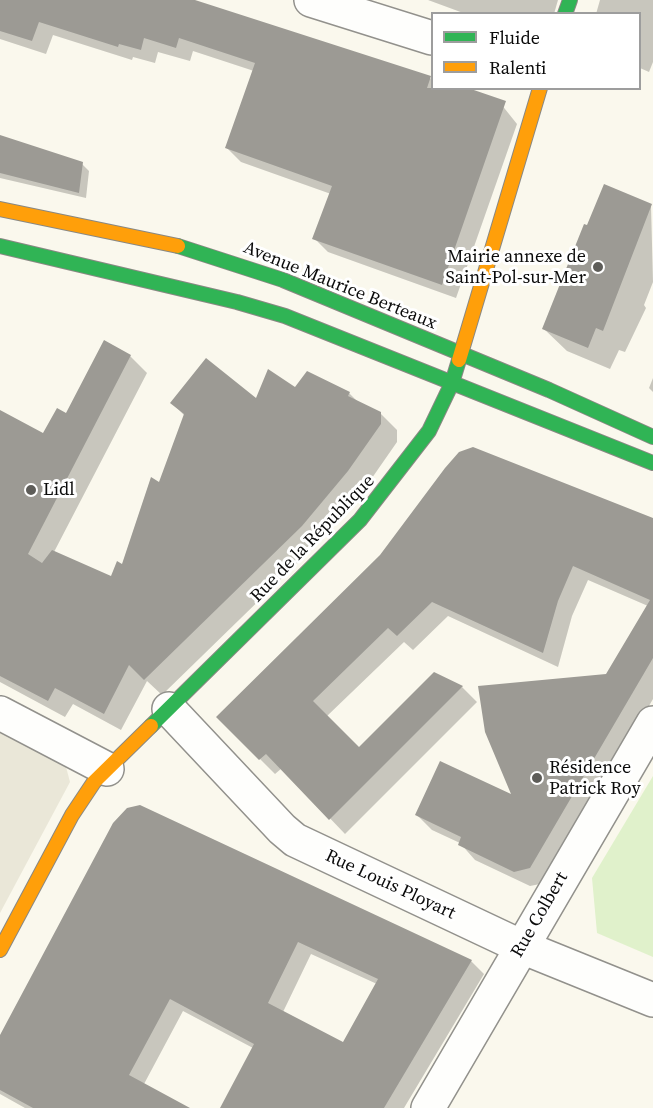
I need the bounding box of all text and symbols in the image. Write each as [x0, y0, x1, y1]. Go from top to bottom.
legend [431, 12, 641, 90]
text: Fluide [489, 25, 540, 50]
text: Ralenti [489, 55, 546, 80]
street label: Avenue Maurice Berteaux [240, 237, 440, 335]
place label: Mairie annexe de Saint-Pol-sur-Mer [446, 246, 586, 288]
marker: Mairie annexe de Saint-Pol-sur-Mer [591, 260, 605, 274]
street label: Rue de la République [246, 471, 380, 607]
place label: Lidl [43, 479, 75, 501]
marker: Lidl [24, 483, 38, 497]
place label: Résidence Patrick Roy [549, 757, 641, 800]
marker: Résidence Patrick Roy [530, 771, 544, 785]
street label: Rue Louis Ployart [322, 845, 458, 925]
street label: Rue Colbert [507, 868, 573, 962]

